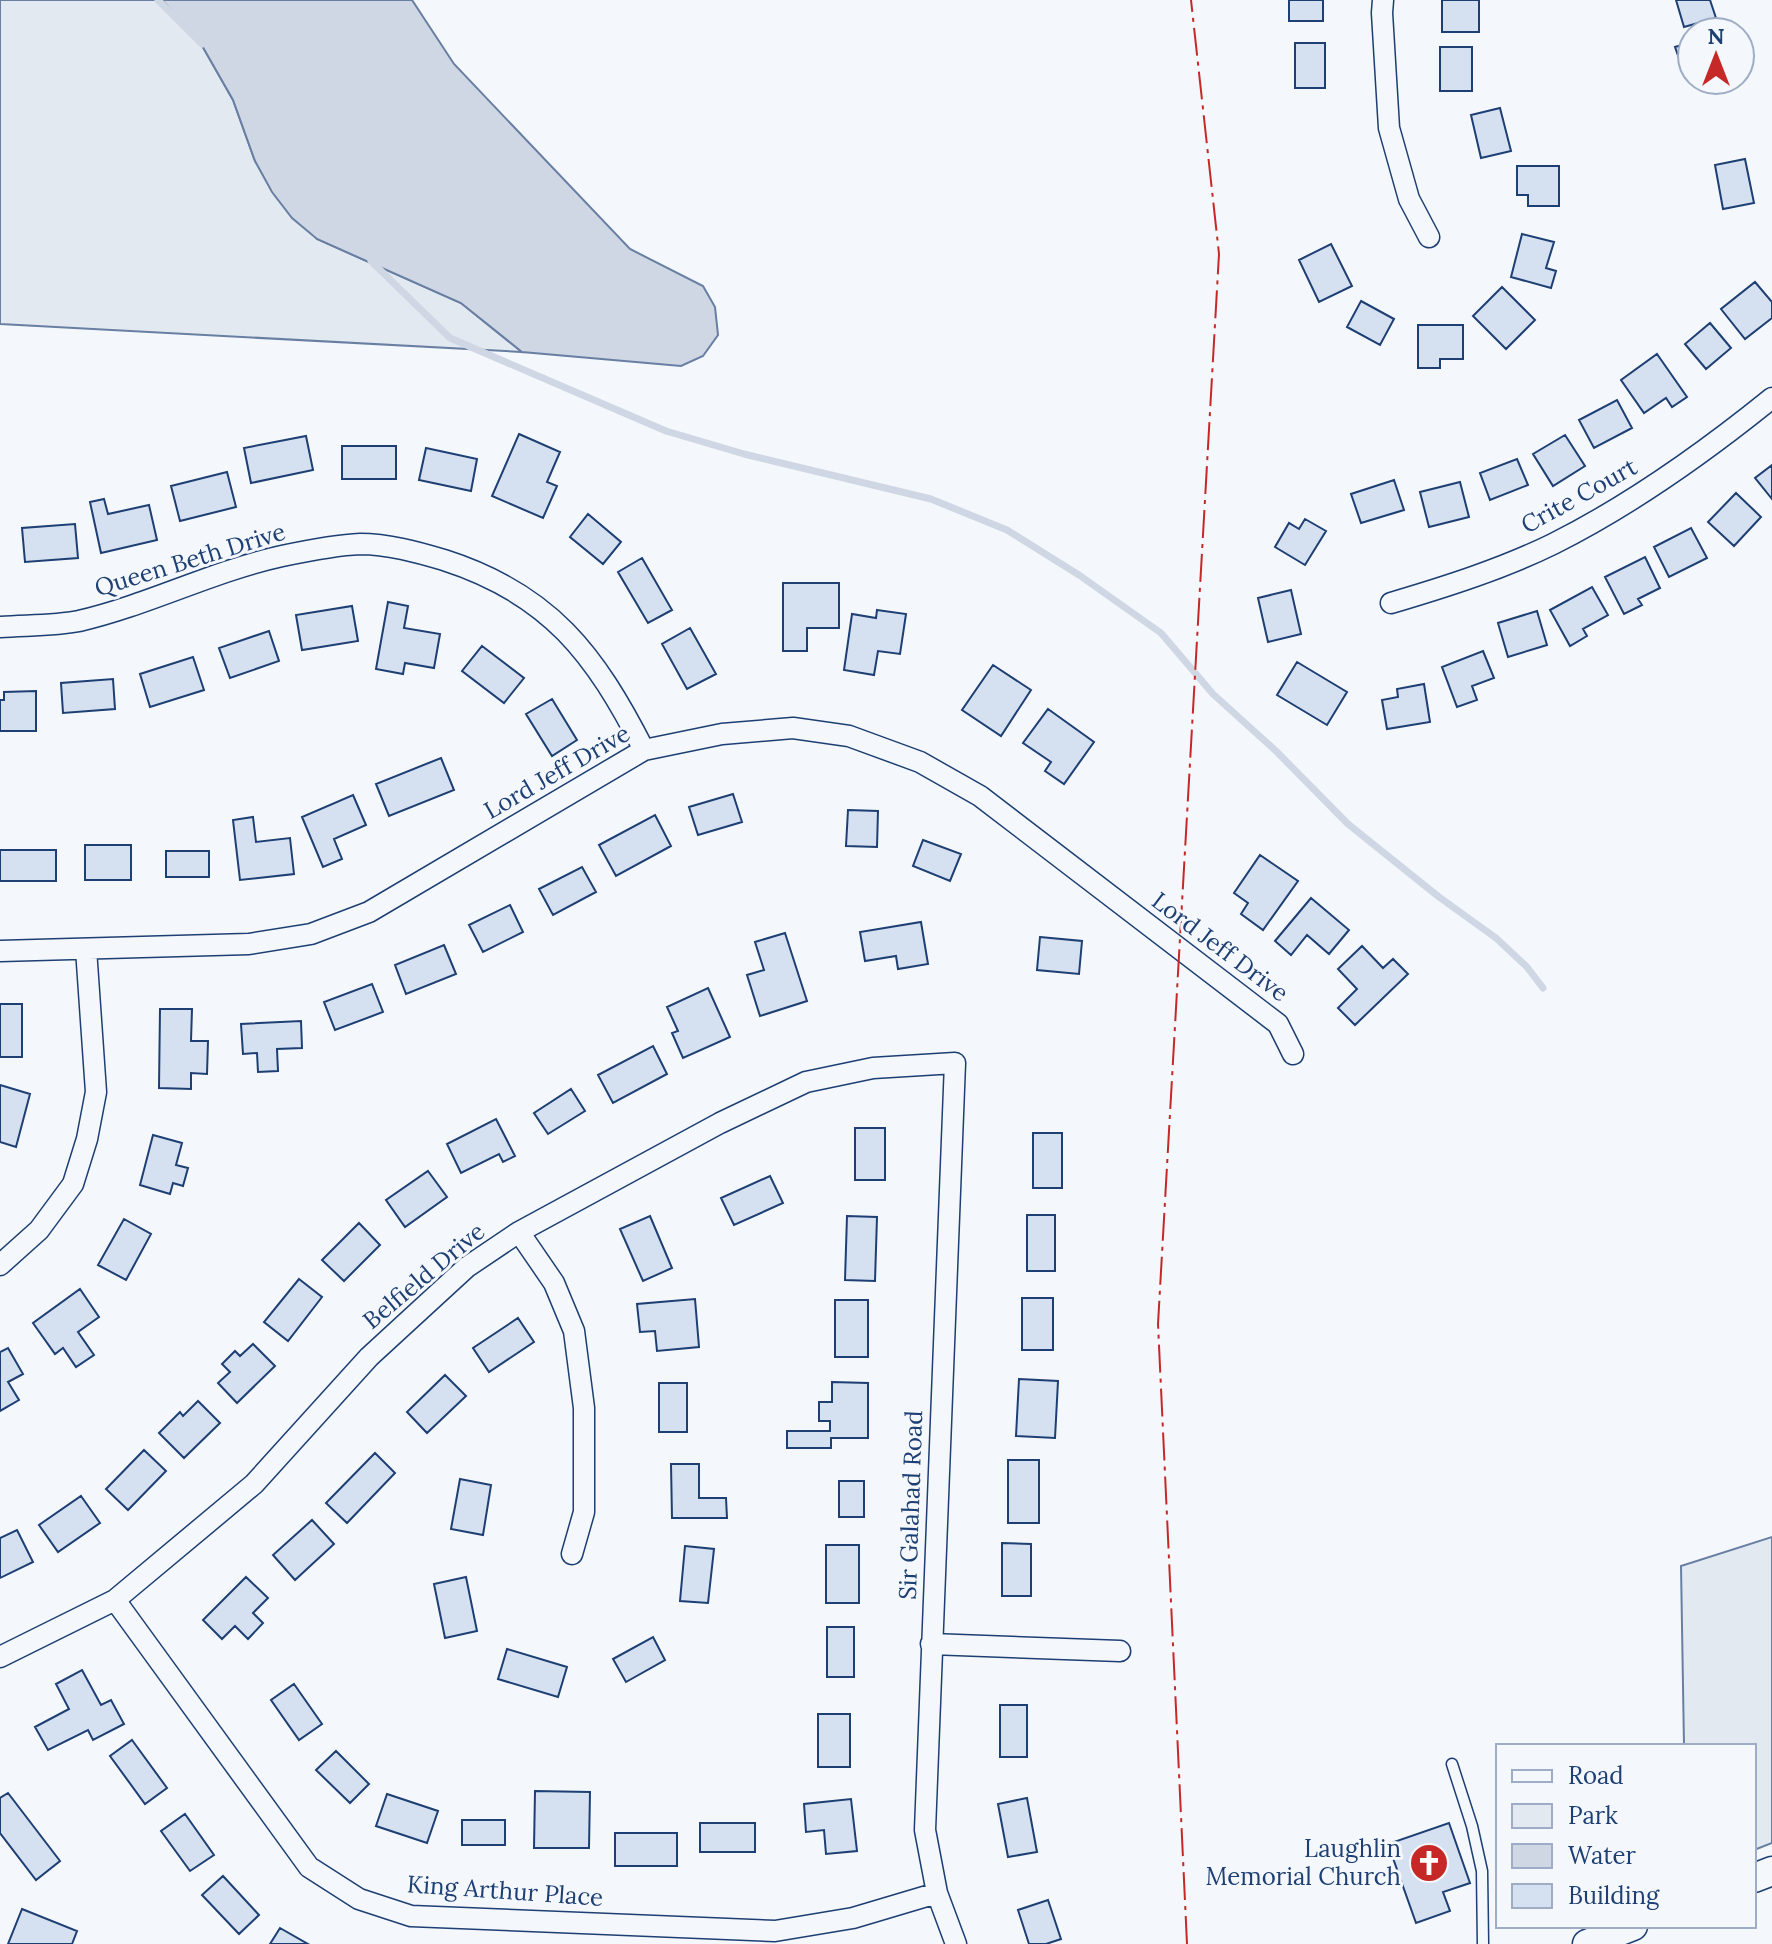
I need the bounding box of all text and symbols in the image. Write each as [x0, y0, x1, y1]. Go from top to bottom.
north arrow [1676, 16, 1756, 96]
text: N [1707, 22, 1725, 50]
street label: Crite Court [1515, 451, 1643, 540]
street label: Queen Beth Drive [91, 516, 289, 603]
street label: Lord Jeff Drive [478, 717, 635, 826]
street label: Lord Jeff Drive [1146, 885, 1295, 1008]
street label: Belfield Drive [356, 1216, 491, 1336]
street label: Sir Galahad Road [892, 1410, 929, 1600]
legend [1496, 1744, 1756, 1928]
text: Road [1568, 1760, 1624, 1791]
text: Park [1568, 1800, 1618, 1831]
place label: Laughlin Memorial Church [1205, 1833, 1401, 1892]
text: Water [1568, 1840, 1636, 1871]
church icon: Laughlin Memorial Church [1408, 1842, 1450, 1884]
street label: King Arthur Place [406, 1868, 604, 1913]
text: Building [1568, 1880, 1660, 1911]

